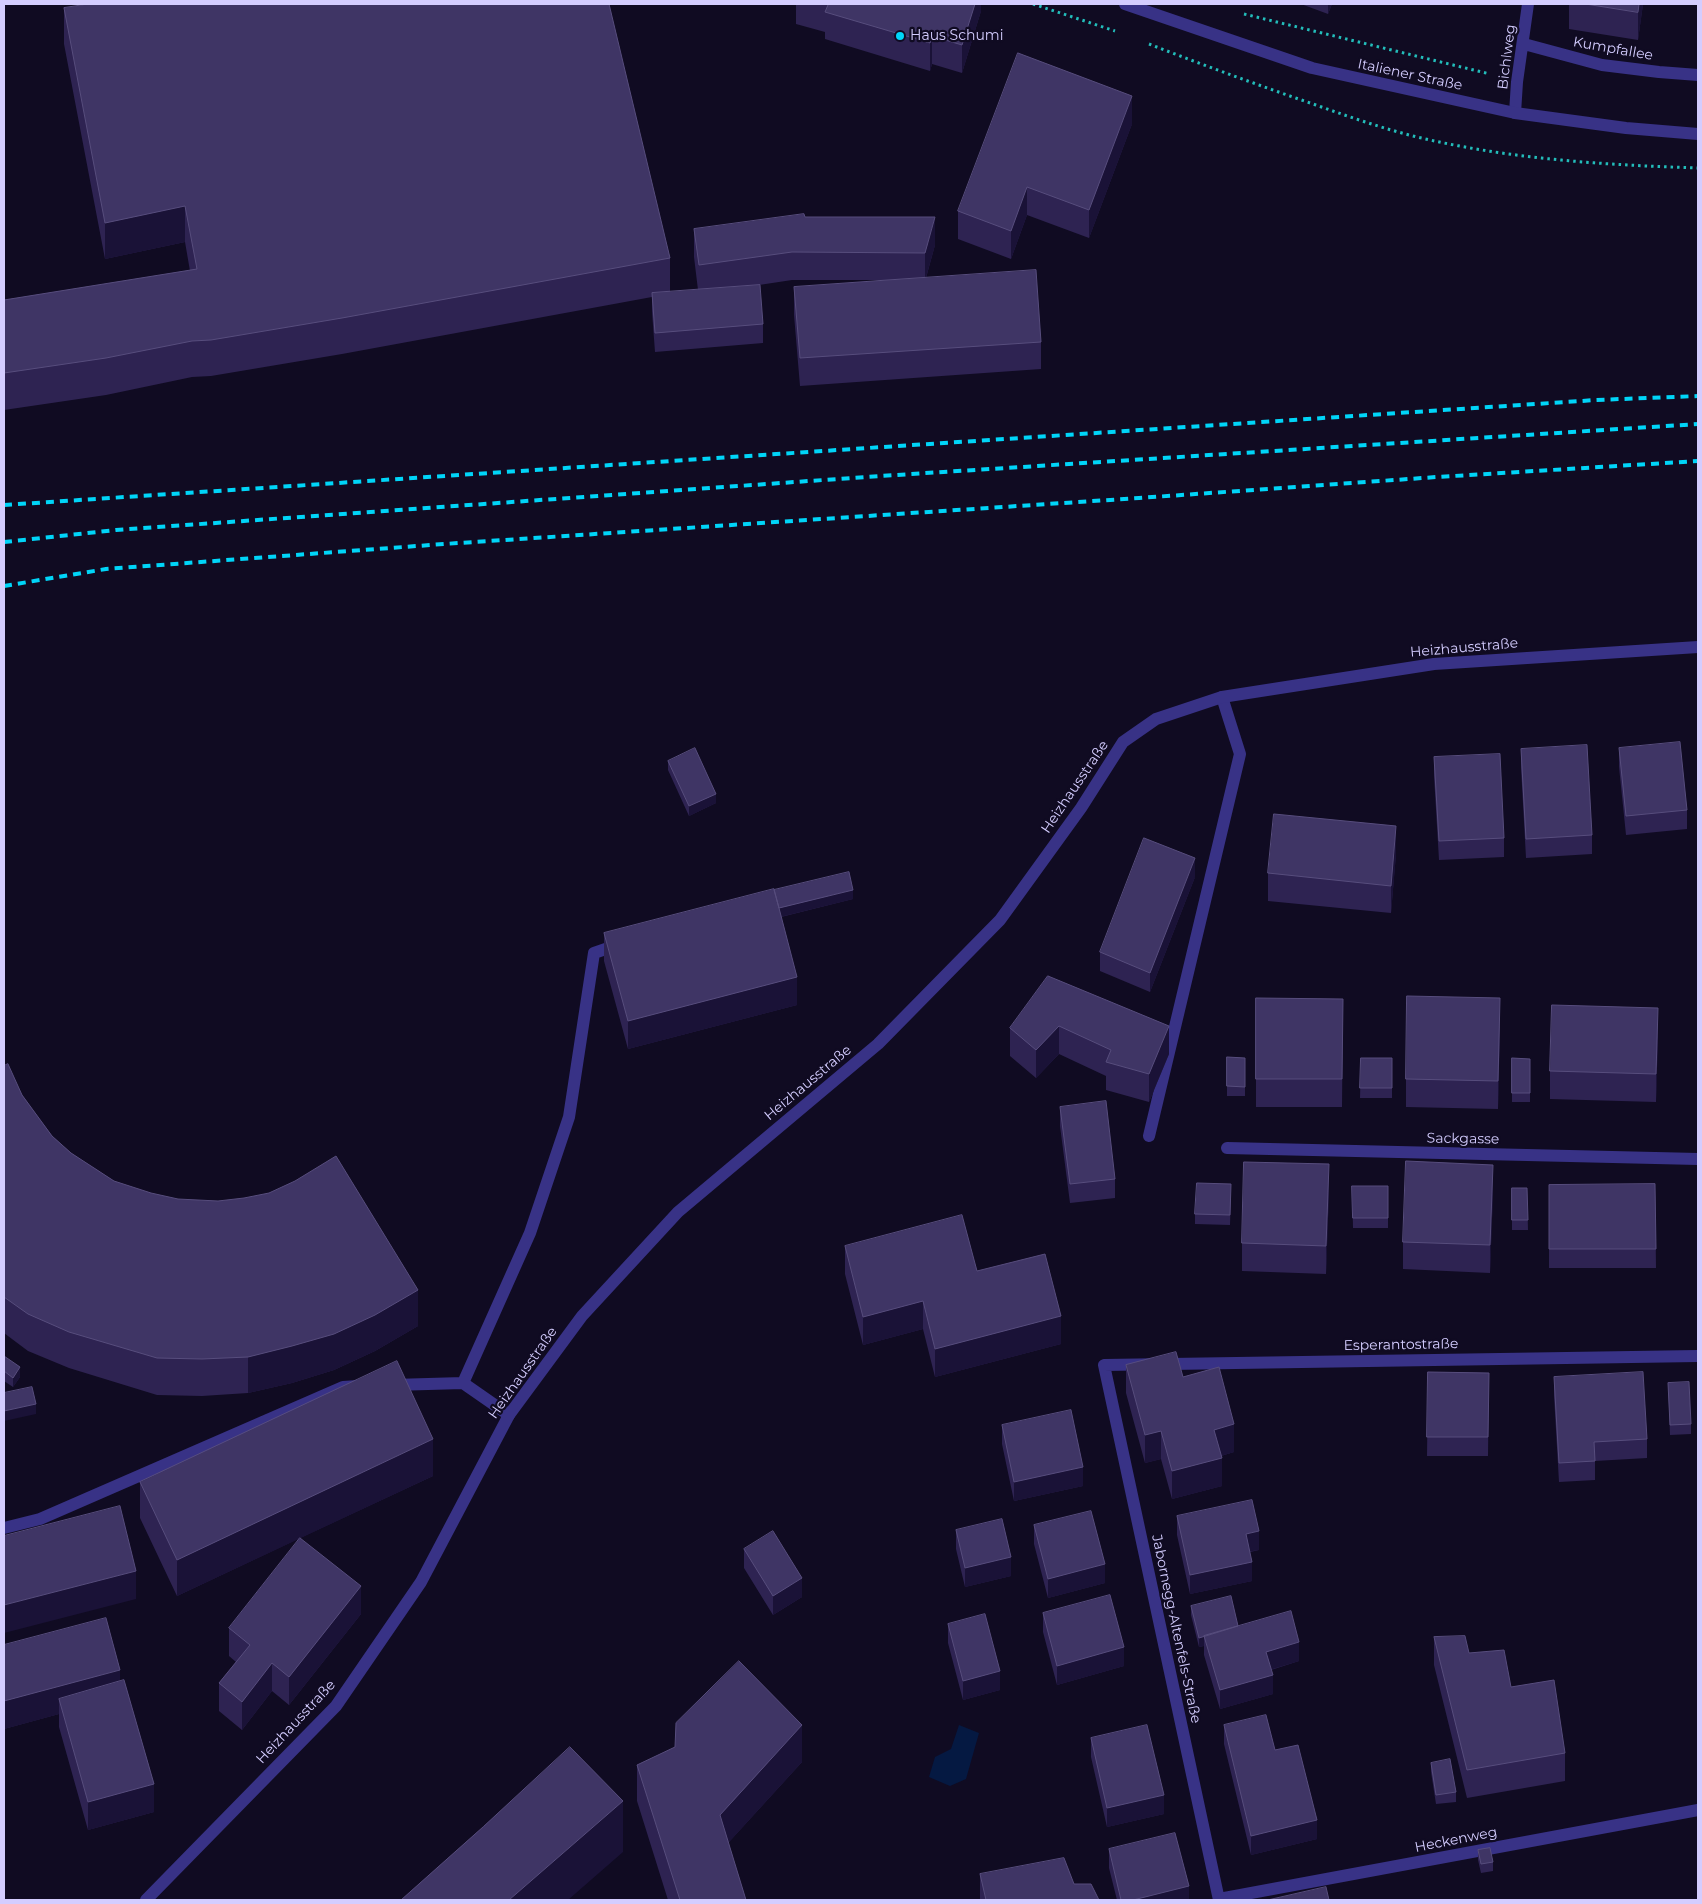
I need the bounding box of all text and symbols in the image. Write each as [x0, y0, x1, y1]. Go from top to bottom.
street label: Bichlweg [1495, 23, 1519, 91]
place label: Haus Schumi [910, 28, 1003, 44]
marker: Haus Schumi [894, 30, 906, 42]
street label: Kumpfallee [1572, 34, 1654, 64]
street label: Italiener Straße [1356, 56, 1464, 94]
street label: Heizhausstraße [1409, 635, 1519, 661]
street label: Heizhausstraße [1038, 737, 1112, 837]
street label: Heizhausstraße [761, 1042, 855, 1124]
street label: Sackgasse [1427, 1130, 1499, 1148]
street label: Heizhausstraße [485, 1324, 561, 1422]
street label: Esperantostraße [1344, 1336, 1458, 1354]
street label: Jabornegg-Altenfels-Straße [1148, 1533, 1204, 1725]
street label: Heizhausstraße [253, 1677, 339, 1767]
street label: Heckenweg [1413, 1824, 1499, 1856]

